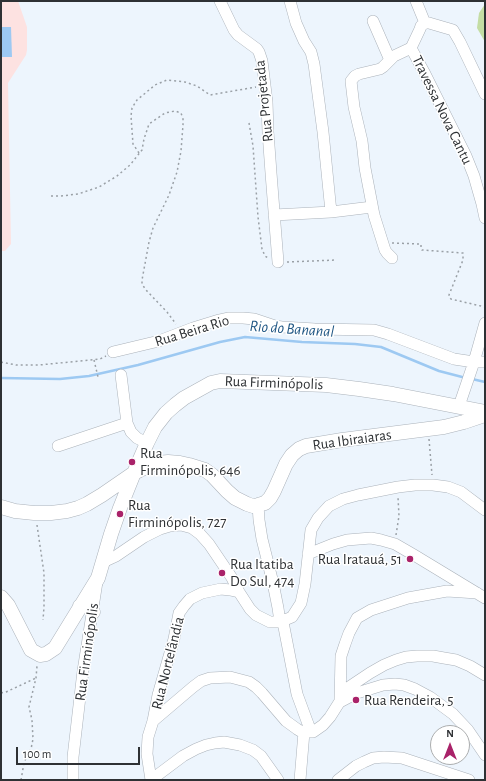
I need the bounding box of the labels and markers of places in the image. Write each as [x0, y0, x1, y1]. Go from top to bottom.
place label: Rua Firminópolis, 646 [140, 444, 241, 479]
marker: Rua Firminópolis, 646 [127, 457, 137, 467]
place label: Rua Firminópolis, 727 [128, 496, 227, 531]
marker: Rua Firminópolis, 727 [115, 509, 125, 519]
place label: Rua Iratauá, 51 [318, 550, 402, 568]
marker: Rua Iratauá, 51 [405, 554, 415, 564]
place label: Rua Itatiba Do Sul, 474 [230, 555, 295, 590]
marker: Rua Itatiba Do Sul, 474 [217, 568, 227, 578]
place label: Rua Rendeira, 5 [364, 691, 454, 709]
marker: Rua Rendeira, 5 [351, 695, 361, 705]

